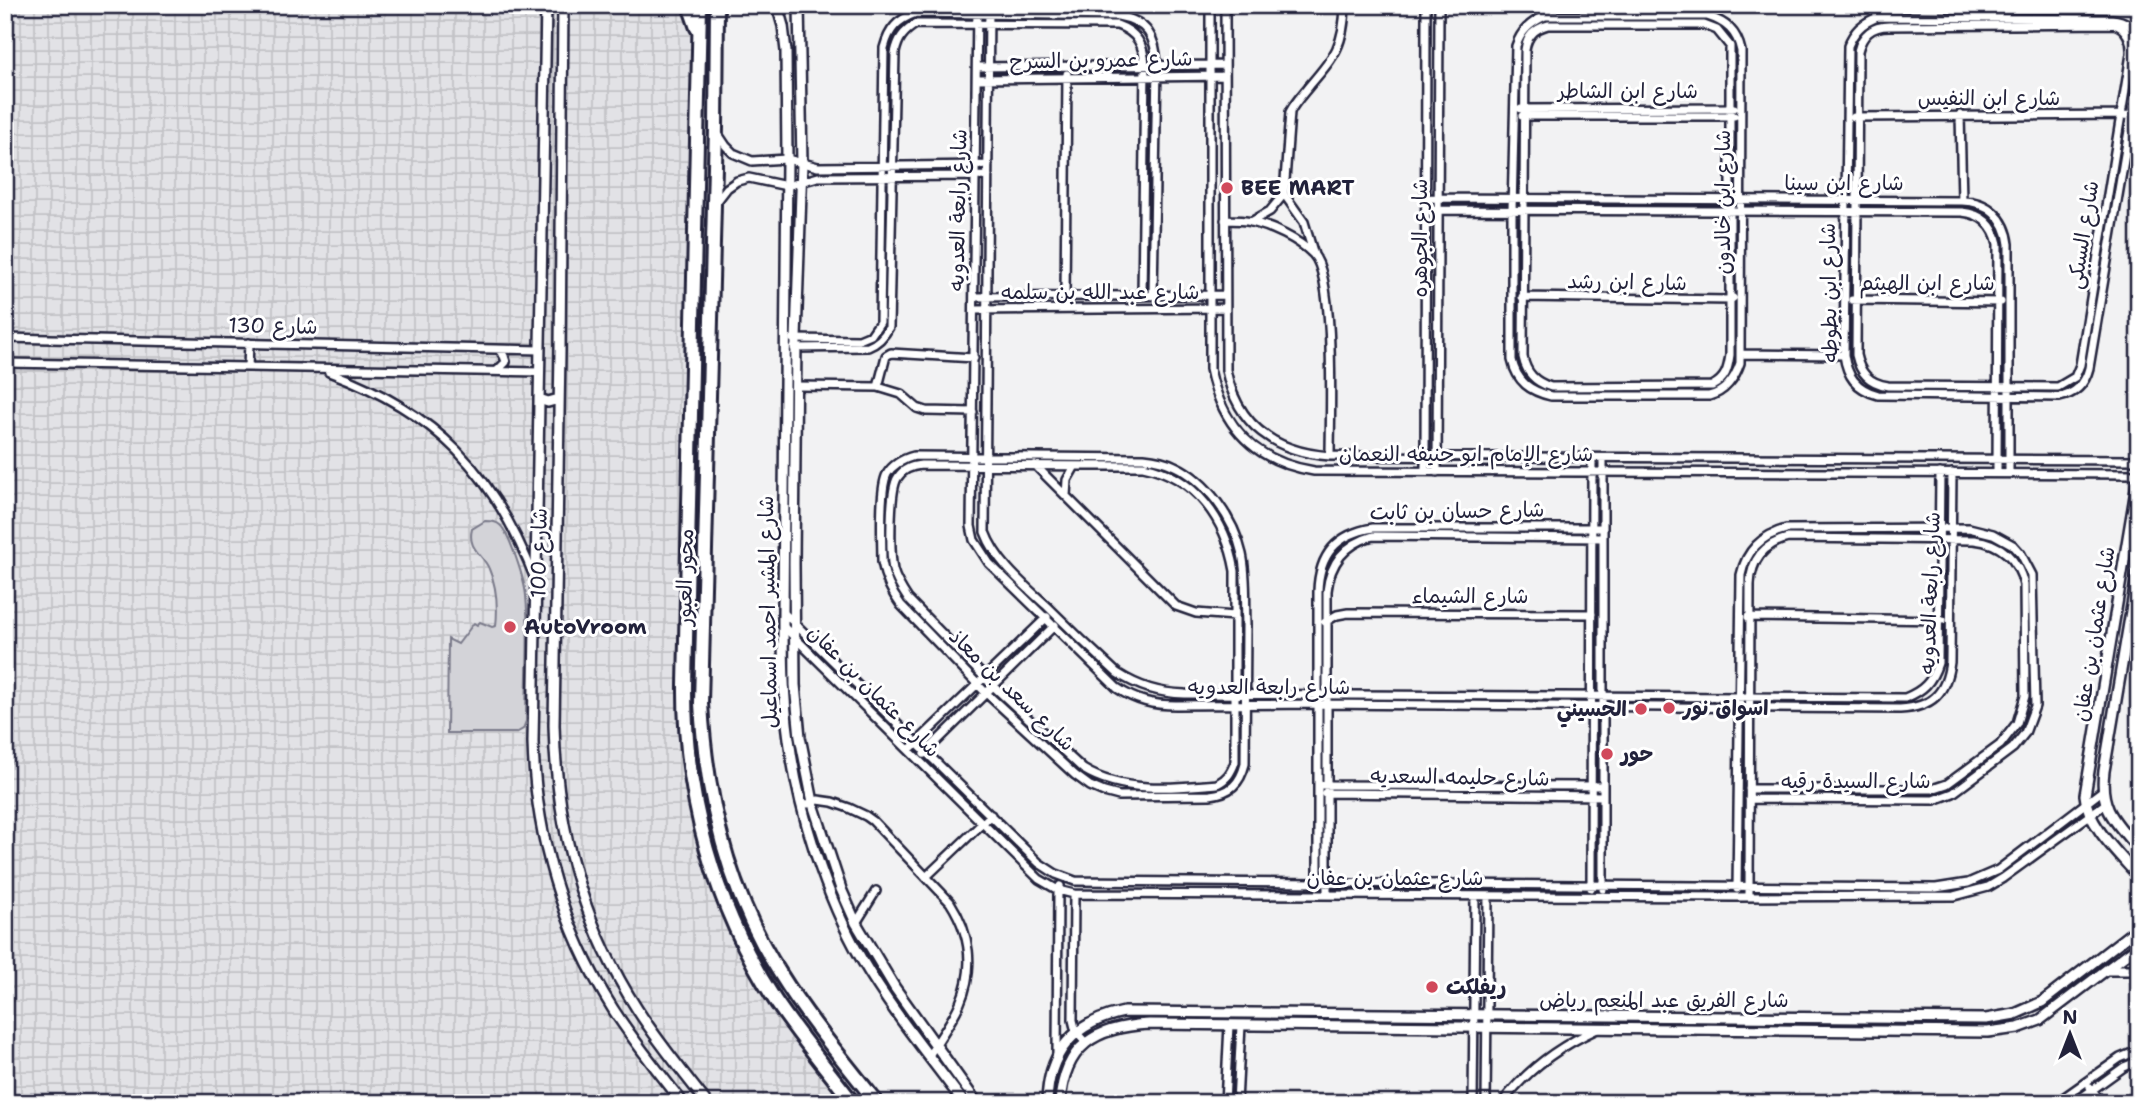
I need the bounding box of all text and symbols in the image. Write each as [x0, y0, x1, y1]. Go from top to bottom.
street label: شارع عمرو بن السرح [1009, 44, 1193, 77]
street label: شارع ابن الشاطر [1556, 77, 1698, 106]
street label: شارع ابن النفيس [1918, 84, 2060, 113]
street label: شارع رابعة العدويه [943, 129, 974, 291]
street label: شارع ابن خالدون [1709, 130, 1738, 274]
street label: شارع ابن سينا [1784, 169, 1904, 198]
place label: BEE MART [1241, 174, 1355, 202]
street label: شارع الجوهره [1406, 179, 1435, 297]
street label: شارع السبكى [2061, 179, 2106, 291]
marker: BEE MART [1219, 180, 1235, 196]
street label: شارع ابن بطوطه [1814, 223, 1845, 363]
street label: شارع ابن رشد [1567, 267, 1687, 298]
street label: شارع ابن الهيثم [1859, 269, 1995, 299]
street label: شارع عبد الله بن سلمه [1000, 278, 1200, 307]
street label: شارع 130 [228, 311, 318, 342]
street label: شارع الإمام ابو حنيفه النعمان [1339, 440, 1593, 470]
street label: شارع المشير احمد اسماعيل [752, 495, 785, 729]
street label: شارع حسان بن ثابت [1369, 495, 1545, 528]
street label: شارع 100 [524, 508, 555, 598]
street label: شارع رابعة العدويه [1913, 511, 1948, 675]
street label: محور العبور [670, 528, 700, 628]
street label: شارع عثمان بن عفان [2066, 544, 2123, 724]
street label: شارع الشيماء [1411, 582, 1529, 611]
place label: AutoVroom [524, 613, 647, 641]
marker: AutoVroom [502, 619, 518, 635]
street label: شارع عثمان بن عفان [801, 619, 946, 764]
street label: شارع سعد بن معاذ [942, 623, 1081, 758]
street label: شارع رابعة العدويه [1188, 673, 1350, 702]
place label: اسواق نور [1681, 694, 1769, 722]
place label: الحسيني [1557, 695, 1627, 728]
marker: اسواق نور [1661, 700, 1677, 716]
marker: الحسيني [1633, 701, 1649, 717]
place label: حور [1619, 740, 1653, 768]
marker: حور [1599, 746, 1615, 762]
street label: شارع حليمه السعديه [1370, 761, 1550, 794]
street label: شارع السيدة رقيه [1781, 767, 1931, 796]
street label: شارع عثمان بن عفان [1307, 864, 1483, 893]
place label: ريفلكت [1446, 973, 1506, 1001]
marker: ريفلكت [1424, 979, 1440, 995]
street label: شارع الفريق عبد المنعم رياض [1539, 986, 1789, 1016]
north arrow [2036, 1000, 2106, 1070]
text: N [2062, 1005, 2078, 1030]

